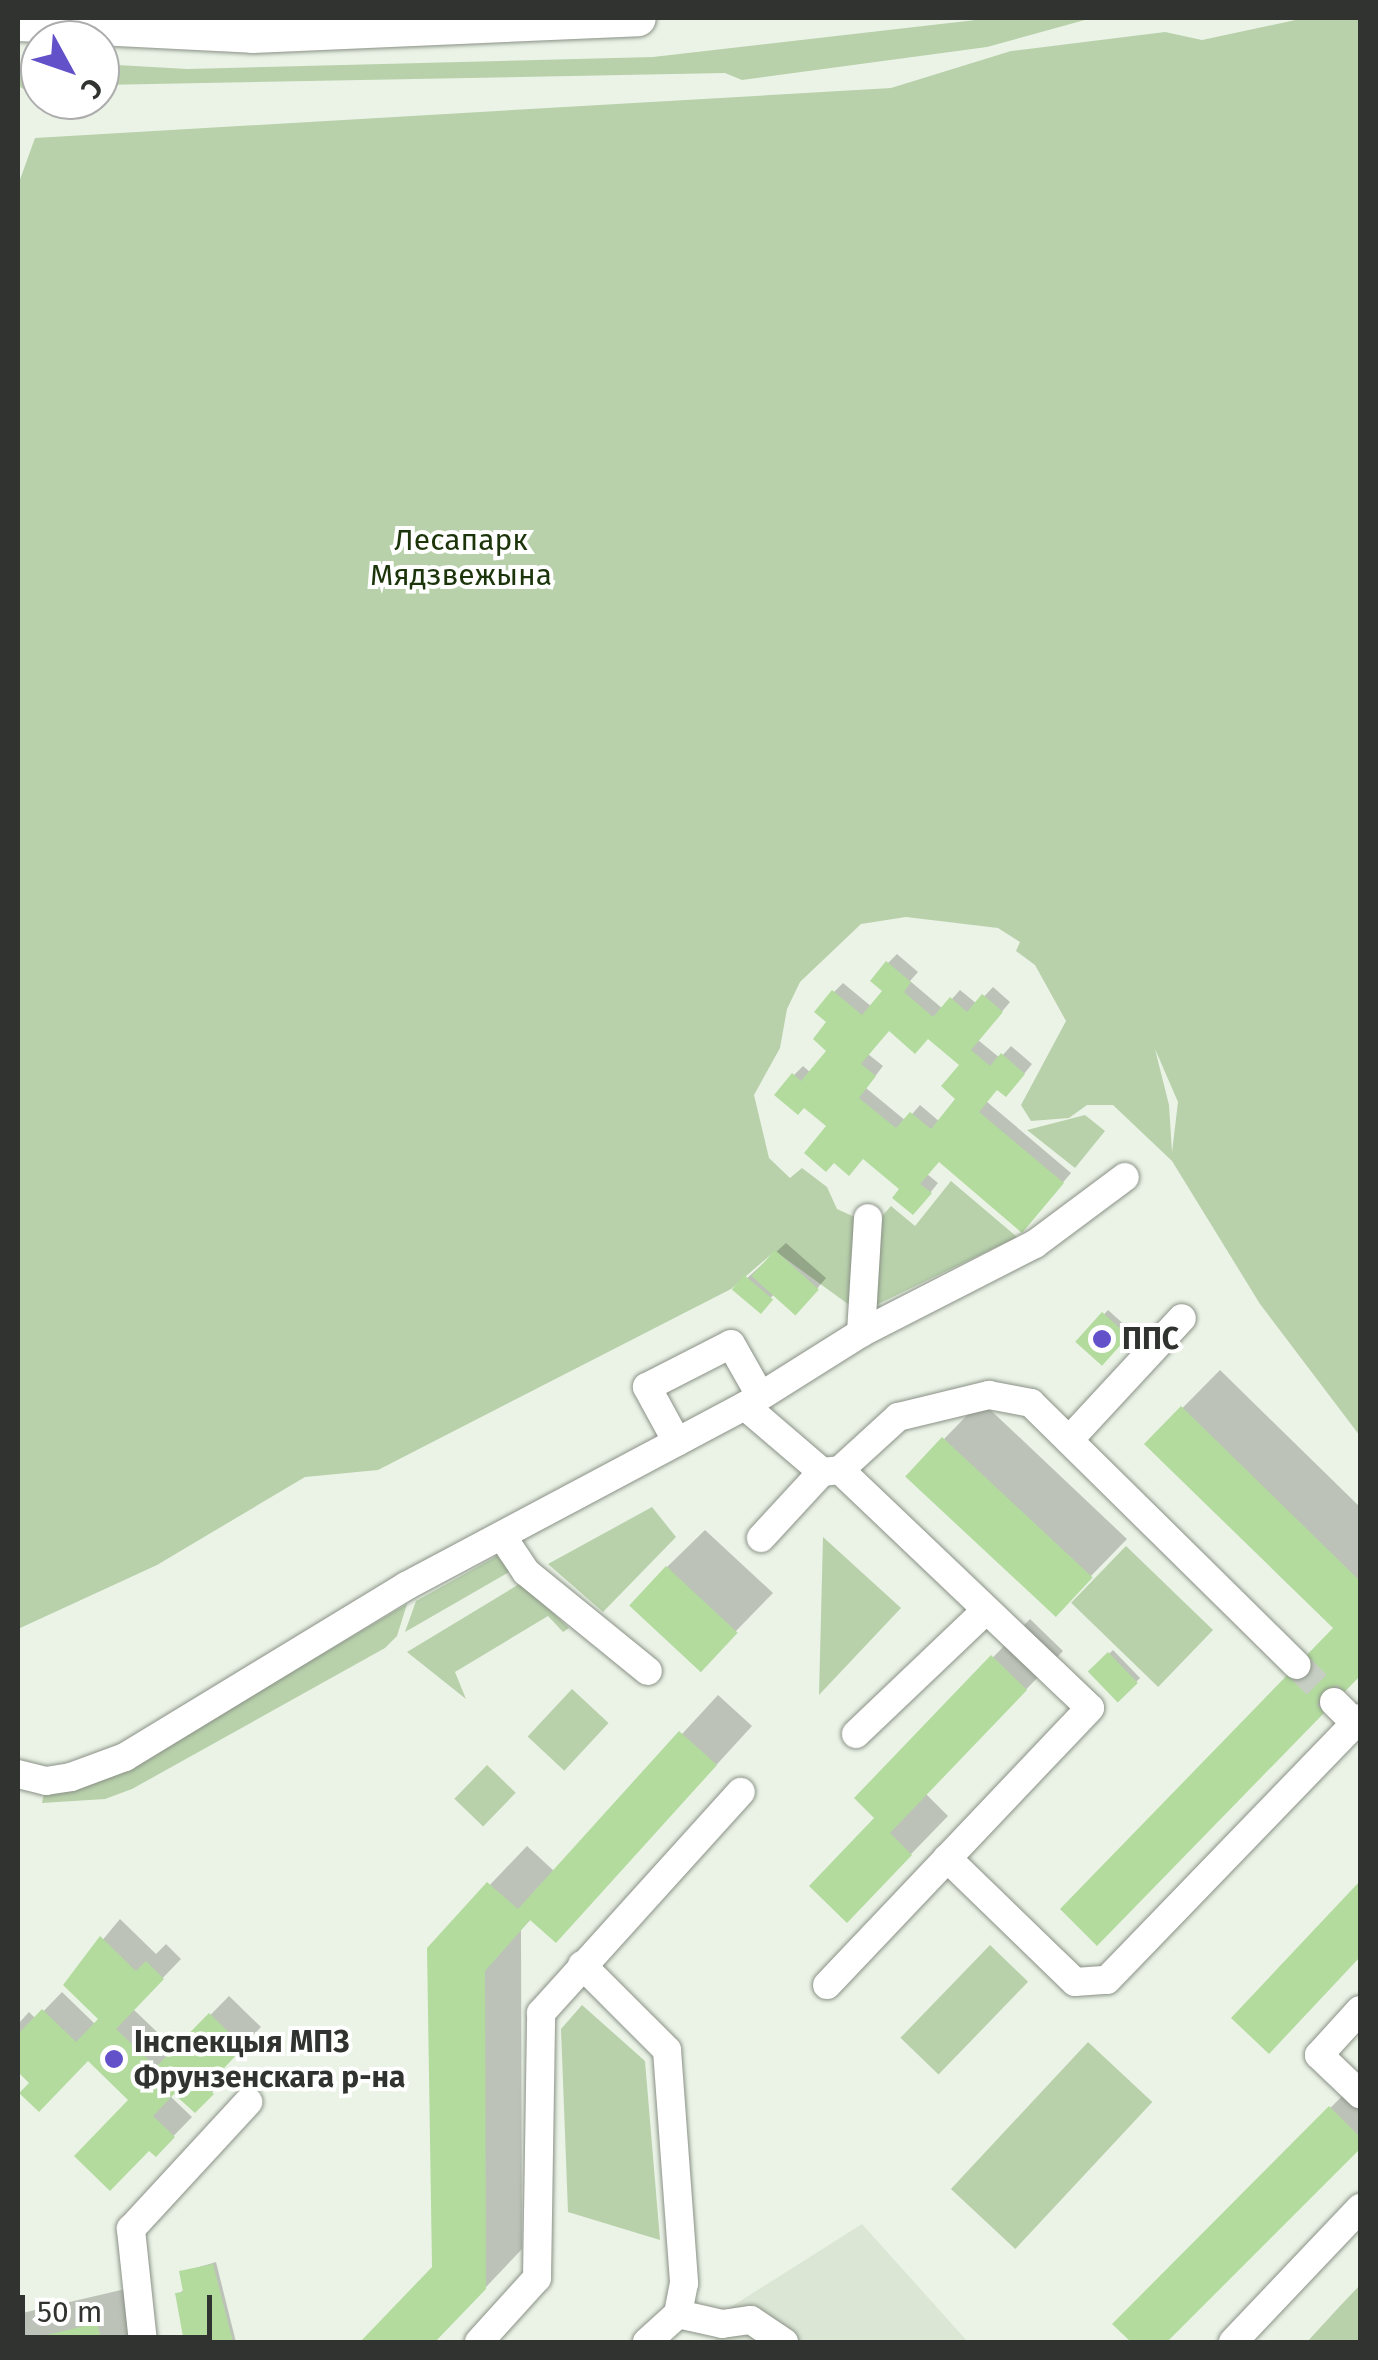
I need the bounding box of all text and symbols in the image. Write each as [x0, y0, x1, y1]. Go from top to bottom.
north arrow [20, 20, 120, 120]
text: С [74, 72, 110, 105]
park label: Лесапарк Мядзвежына [370, 522, 552, 592]
place label: ППС [1122, 1321, 1179, 1357]
marker: ППС [1091, 1328, 1113, 1350]
place label: Інспекцыя МПЗ Фрунзенскага р-на [134, 2024, 405, 2094]
marker: Інспекцыя МПЗ Фрунзенскага р-на [103, 2048, 125, 2070]
scale bar [25, 2275, 218, 2337]
text: 50 m [37, 2294, 102, 2330]

